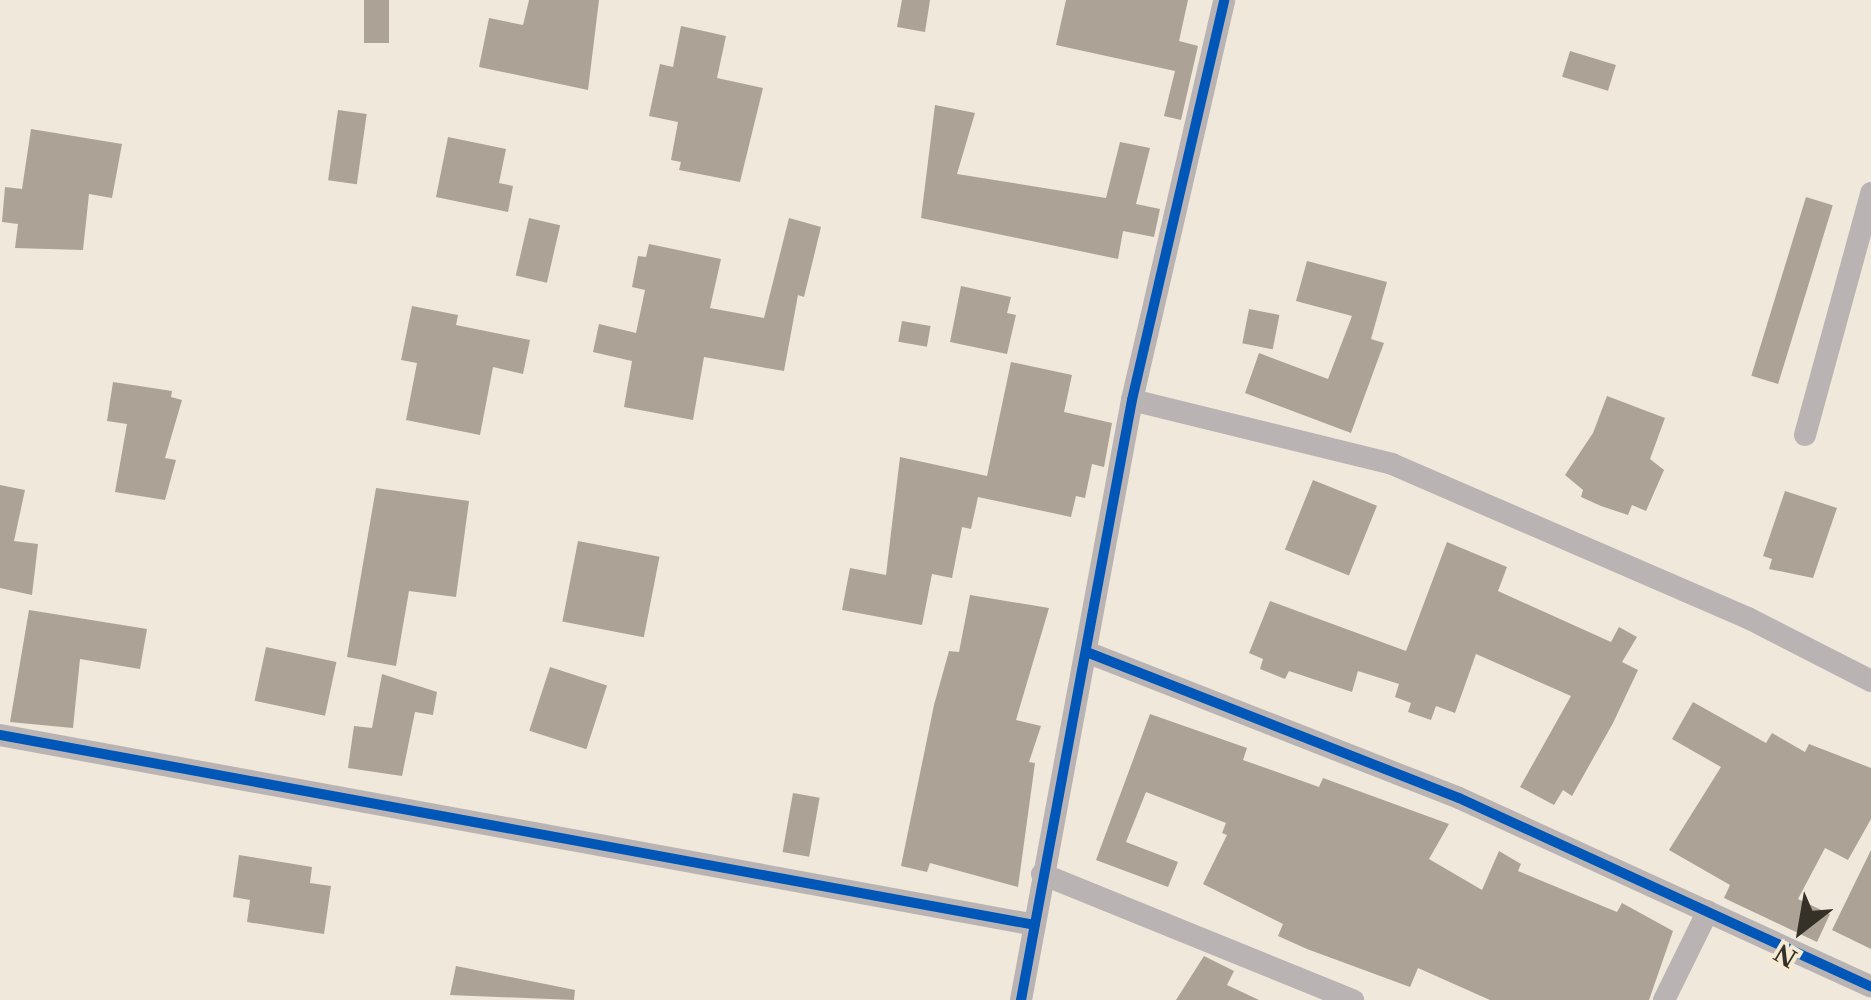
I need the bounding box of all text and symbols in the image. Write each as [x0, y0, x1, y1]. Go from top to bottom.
north arrow [1751, 880, 1851, 980]
text: N [1769, 938, 1802, 975]

